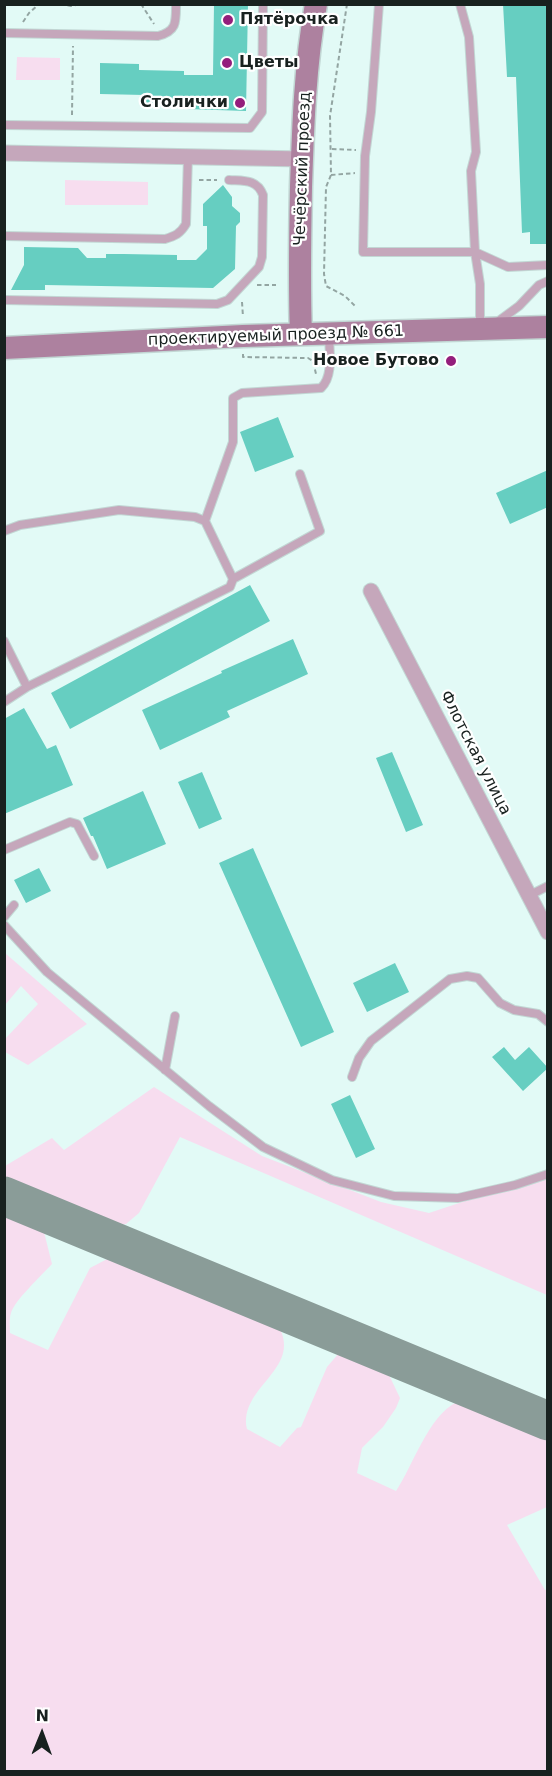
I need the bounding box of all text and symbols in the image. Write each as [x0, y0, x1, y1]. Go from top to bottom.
place label: Пятёрочка [240, 10, 339, 30]
marker: Пятёрочка [221, 13, 235, 27]
place label: Цветы [239, 53, 299, 73]
marker: Цветы [220, 56, 234, 70]
street label: Чечёрский проезд [291, 91, 315, 247]
place label: Столички [140, 93, 228, 113]
marker: Столички [233, 96, 247, 110]
street label: проектируемый проезд № 661 [148, 322, 404, 350]
place label: Новое Бутово [313, 351, 439, 371]
marker: Новое Бутово [444, 354, 458, 368]
street label: Флотская улица [435, 688, 515, 818]
north arrow [12, 1704, 72, 1764]
text: N [35, 1706, 49, 1725]

